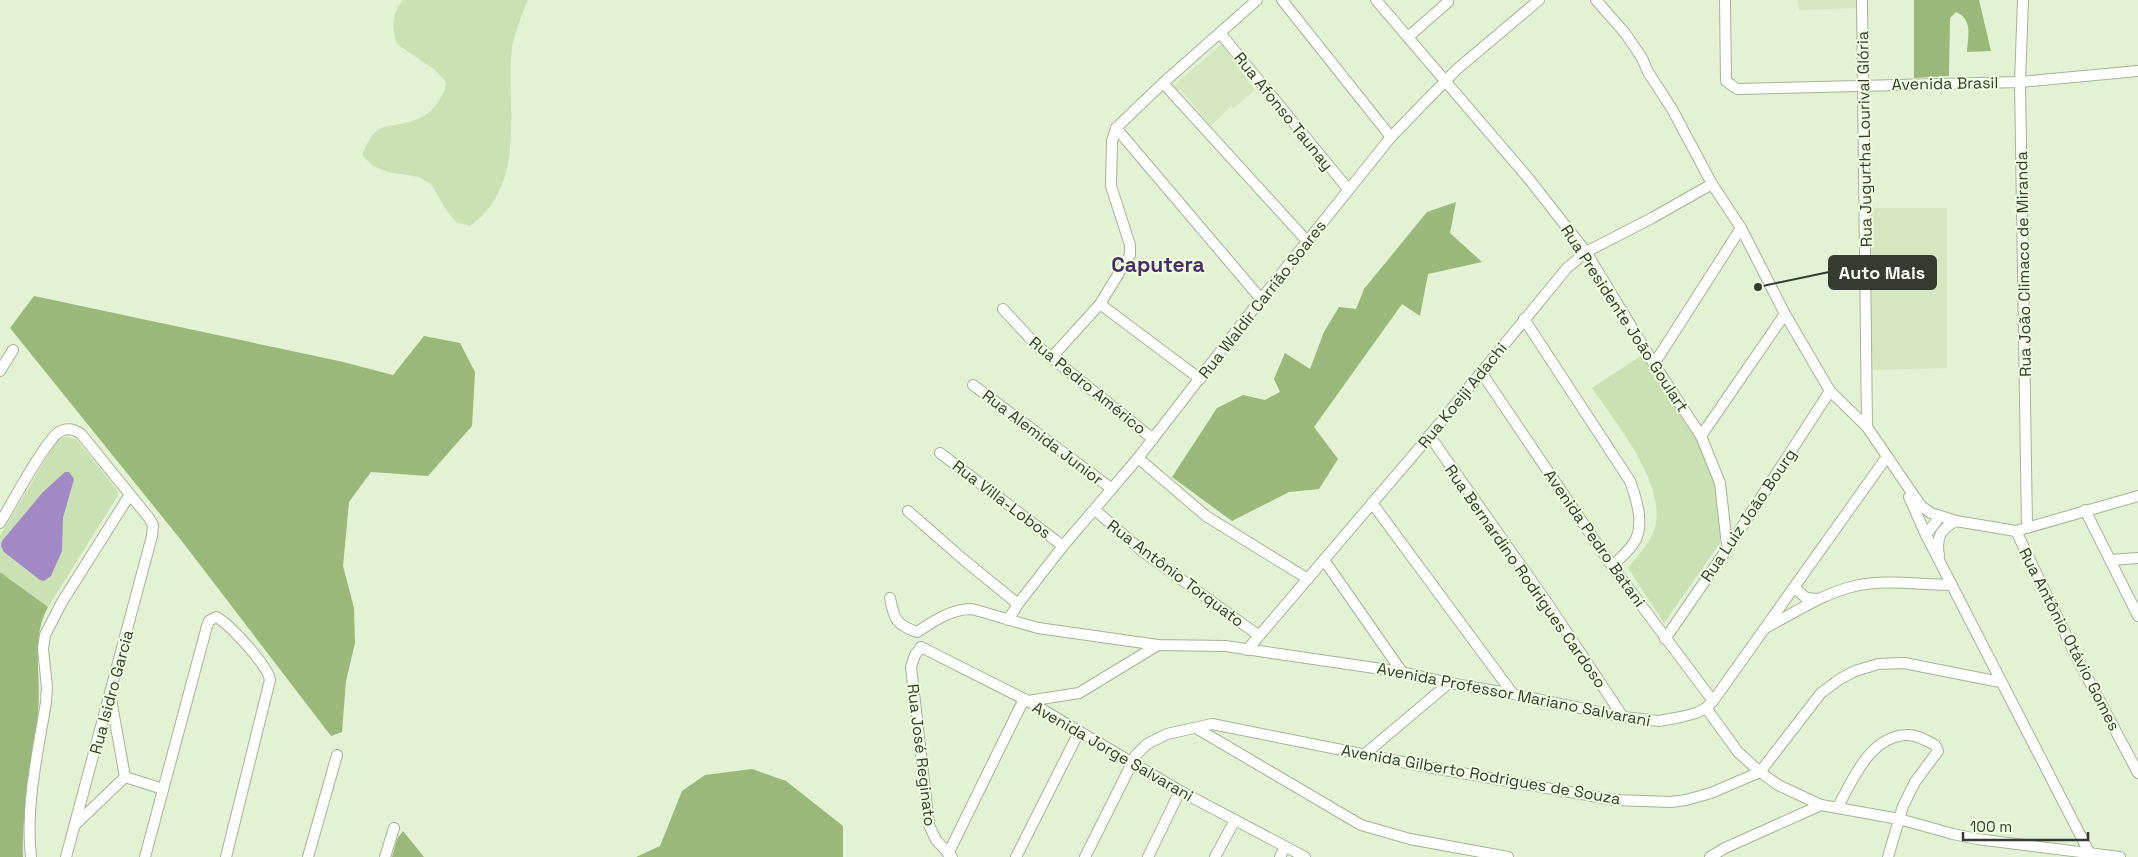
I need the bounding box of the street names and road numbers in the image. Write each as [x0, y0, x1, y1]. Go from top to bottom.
street label: Rua Jugurtha Lourival Glória [1852, 31, 1877, 247]
street label: Rua Afonso Taunay [1229, 48, 1338, 175]
street label: Avenida Brasil [1892, 72, 1999, 95]
street label: Rua João Climaco de Miranda [2011, 151, 2036, 377]
street label: Rua Waldir Carrião Soares [1194, 216, 1331, 383]
street label: Rua Presidente João Goulart [1556, 221, 1693, 416]
street label: Rua Pedro Américo [1025, 332, 1150, 439]
street label: Rua Koeiji Adachi [1413, 338, 1512, 453]
street label: Rua Alemida Junior [978, 385, 1107, 490]
street label: Rua Luiz João Bourg [1696, 445, 1801, 586]
street label: Rua Villa-Lobos [948, 455, 1055, 543]
street label: Rua Bernardino Rodrigues Cardoso [1440, 460, 1611, 692]
street label: Avenida Pedro Batani [1539, 465, 1650, 611]
street label: Rua Antônio Torquato [1103, 515, 1248, 632]
street label: Rua Antônio Otávio Gomes [2014, 544, 2125, 734]
street label: Rua Isidro Garcia [85, 628, 138, 757]
street label: Avenida Professor Mariano Salvarani [1375, 658, 1652, 731]
street label: Rua José Reginato [902, 683, 941, 828]
street label: Avenida Jorge Salvarani [1028, 697, 1197, 806]
street label: Avenida Gilberto Rodrigues de Souza [1340, 740, 1622, 809]

